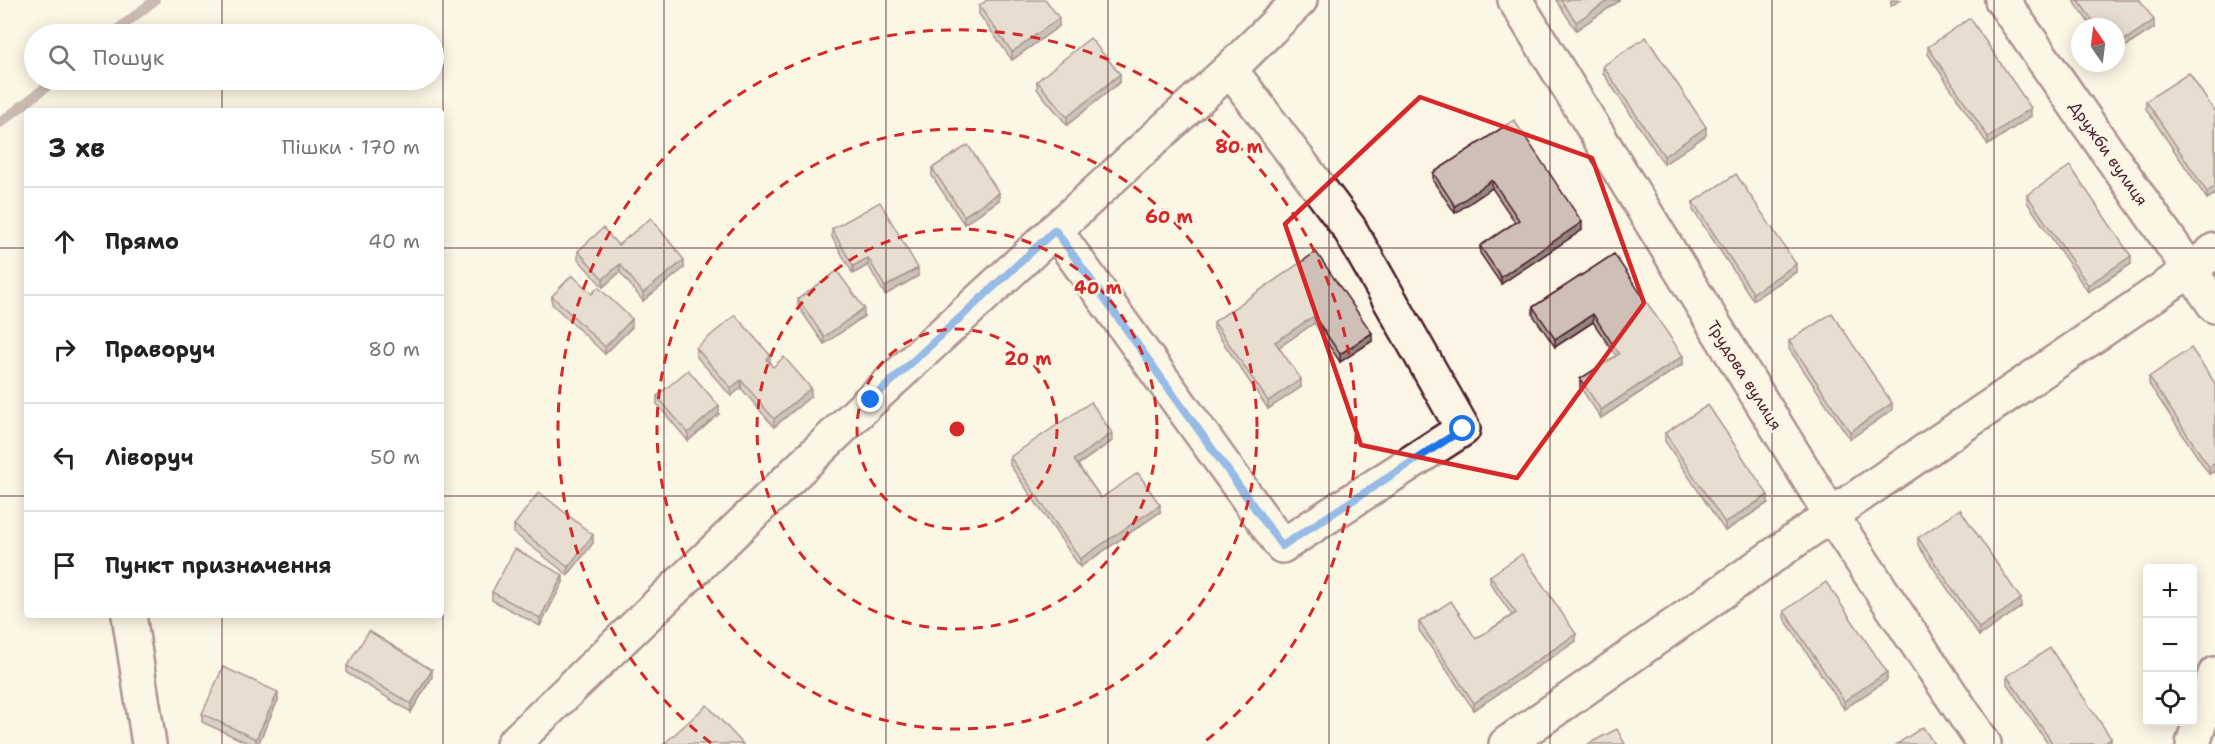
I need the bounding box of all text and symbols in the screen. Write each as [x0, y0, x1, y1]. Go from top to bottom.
north arrow [2071, 18, 2125, 72]
search box [24, 24, 444, 90]
icon: search [45, 41, 78, 74]
text: Пошук [93, 43, 164, 72]
street label: Дружби вулиця [2065, 97, 2153, 210]
text: 3 хв [48, 130, 105, 165]
text: Пішки · 170 m [282, 134, 420, 160]
text: 80 m [1215, 135, 1263, 159]
text: 60 m [1145, 205, 1193, 229]
icon: ahead [48, 225, 81, 258]
text: Прямо [105, 227, 179, 256]
text: 40 m [368, 228, 420, 254]
text: 40 m [1074, 276, 1122, 300]
street label: Трудова вулиця [1702, 317, 1787, 434]
icon: right [48, 333, 81, 366]
text: Праворуч [105, 335, 215, 364]
text: 80 m [368, 336, 420, 362]
text: 20 m [1004, 347, 1052, 371]
route end [857, 386, 883, 412]
route start [1449, 415, 1475, 441]
centre of rings [947, 419, 967, 439]
icon: left [48, 441, 81, 474]
text: Ліворуч [105, 443, 193, 472]
text: 50 m [370, 444, 420, 470]
icon: arrive [48, 549, 81, 582]
text: Пункт призначення [105, 551, 332, 580]
map controls [2143, 564, 2197, 726]
button: + [2143, 564, 2197, 618]
button: − [2143, 618, 2197, 672]
button: locate [2143, 672, 2197, 726]

